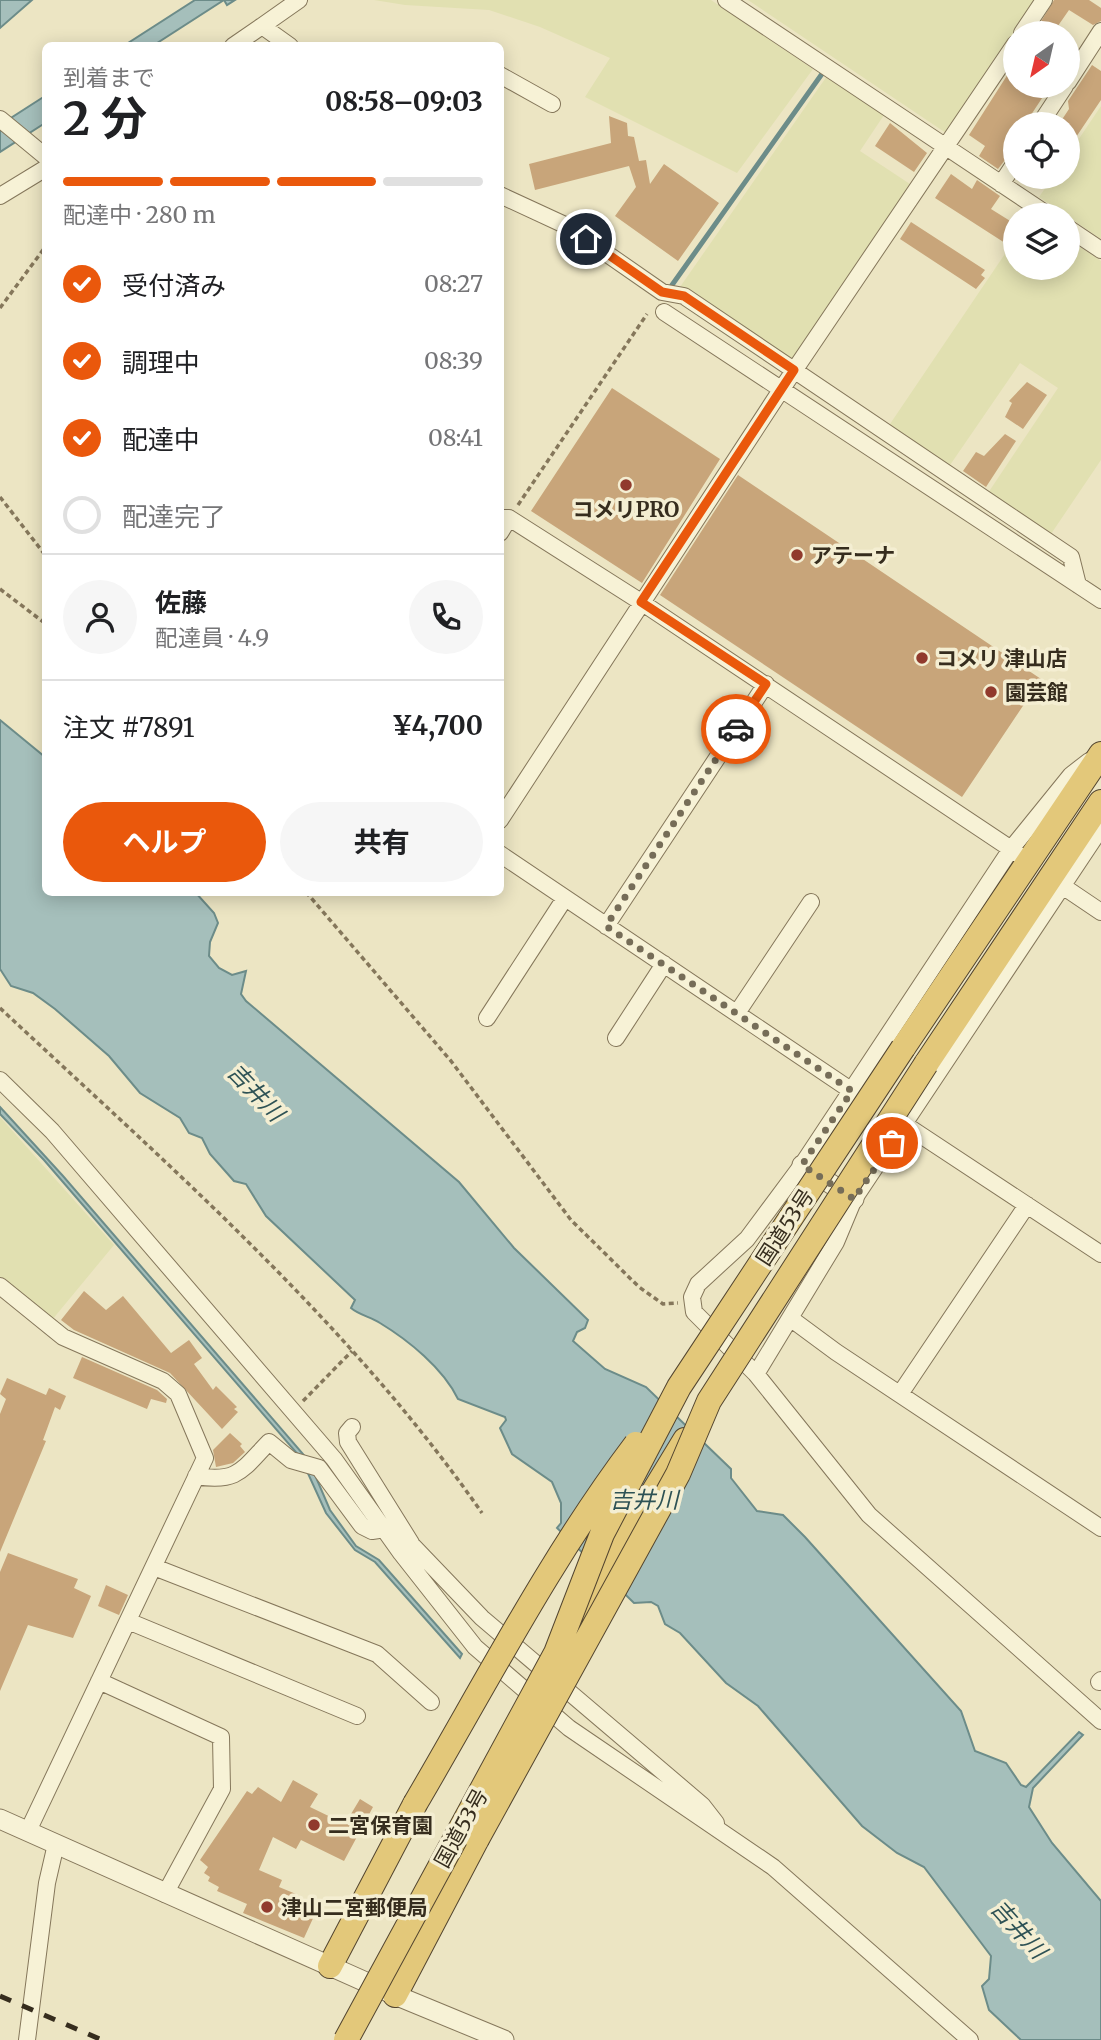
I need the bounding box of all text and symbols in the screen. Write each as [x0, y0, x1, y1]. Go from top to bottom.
north arrow [1003, 21, 1080, 98]
map controls [1003, 21, 1080, 280]
text: 到着まで [63, 63, 155, 92]
text: 08:58–09:03 [325, 85, 483, 118]
text: 2 分 [63, 90, 147, 148]
button: locate [1003, 112, 1080, 189]
text: 配達中 · 280 m [63, 200, 216, 229]
button: layers [1003, 203, 1080, 280]
pin [556, 209, 616, 269]
icon: home [567, 220, 605, 258]
icon: check [63, 265, 101, 303]
text: 受付済み [122, 269, 226, 302]
text: 08:27 [424, 269, 483, 298]
icon: check [63, 342, 101, 380]
text: 調理中 [122, 346, 200, 379]
text: 08:39 [424, 346, 483, 375]
icon: check [63, 419, 101, 457]
text: 配達中 [122, 423, 200, 456]
text: 08:41 [428, 423, 483, 452]
marker: コメリPRO [618, 477, 634, 493]
place label: コメリPRO [573, 496, 679, 523]
text: 配達完了 [122, 500, 226, 533]
place label: アテーナ [811, 542, 895, 569]
marker: アテーナ [789, 547, 805, 563]
button: person [63, 580, 137, 654]
button: phone [409, 580, 483, 654]
text: 佐藤 [155, 586, 207, 619]
text: 配達員 · 4.9 [155, 623, 269, 652]
place label: コメリ 津山店 [936, 645, 1067, 672]
marker: コメリ 津山店 [914, 650, 930, 666]
place label: 園芸館 [1005, 679, 1068, 706]
marker: 園芸館 [983, 684, 999, 700]
courier [701, 694, 771, 764]
text: ¥4,700 [392, 709, 483, 742]
icon: car [717, 710, 755, 748]
text: 注文 #7891 [63, 711, 195, 744]
button: ヘルプ [63, 802, 266, 882]
button: 共有 [280, 802, 483, 882]
water label: 吉井川 [222, 1057, 292, 1129]
pin [862, 1113, 922, 1173]
icon: bag [873, 1124, 911, 1162]
street label: 国道53号 [750, 1183, 820, 1271]
water label: 吉井川 [610, 1485, 682, 1514]
street label: 国道53号 [428, 1784, 494, 1872]
place label: 二宮保育園 [328, 1812, 433, 1839]
marker: 二宮保育園 [306, 1817, 322, 1833]
place label: 津山二宮郵便局 [281, 1894, 428, 1921]
water label: 吉井川 [985, 1894, 1055, 1967]
marker: 津山二宮郵便局 [259, 1899, 275, 1915]

